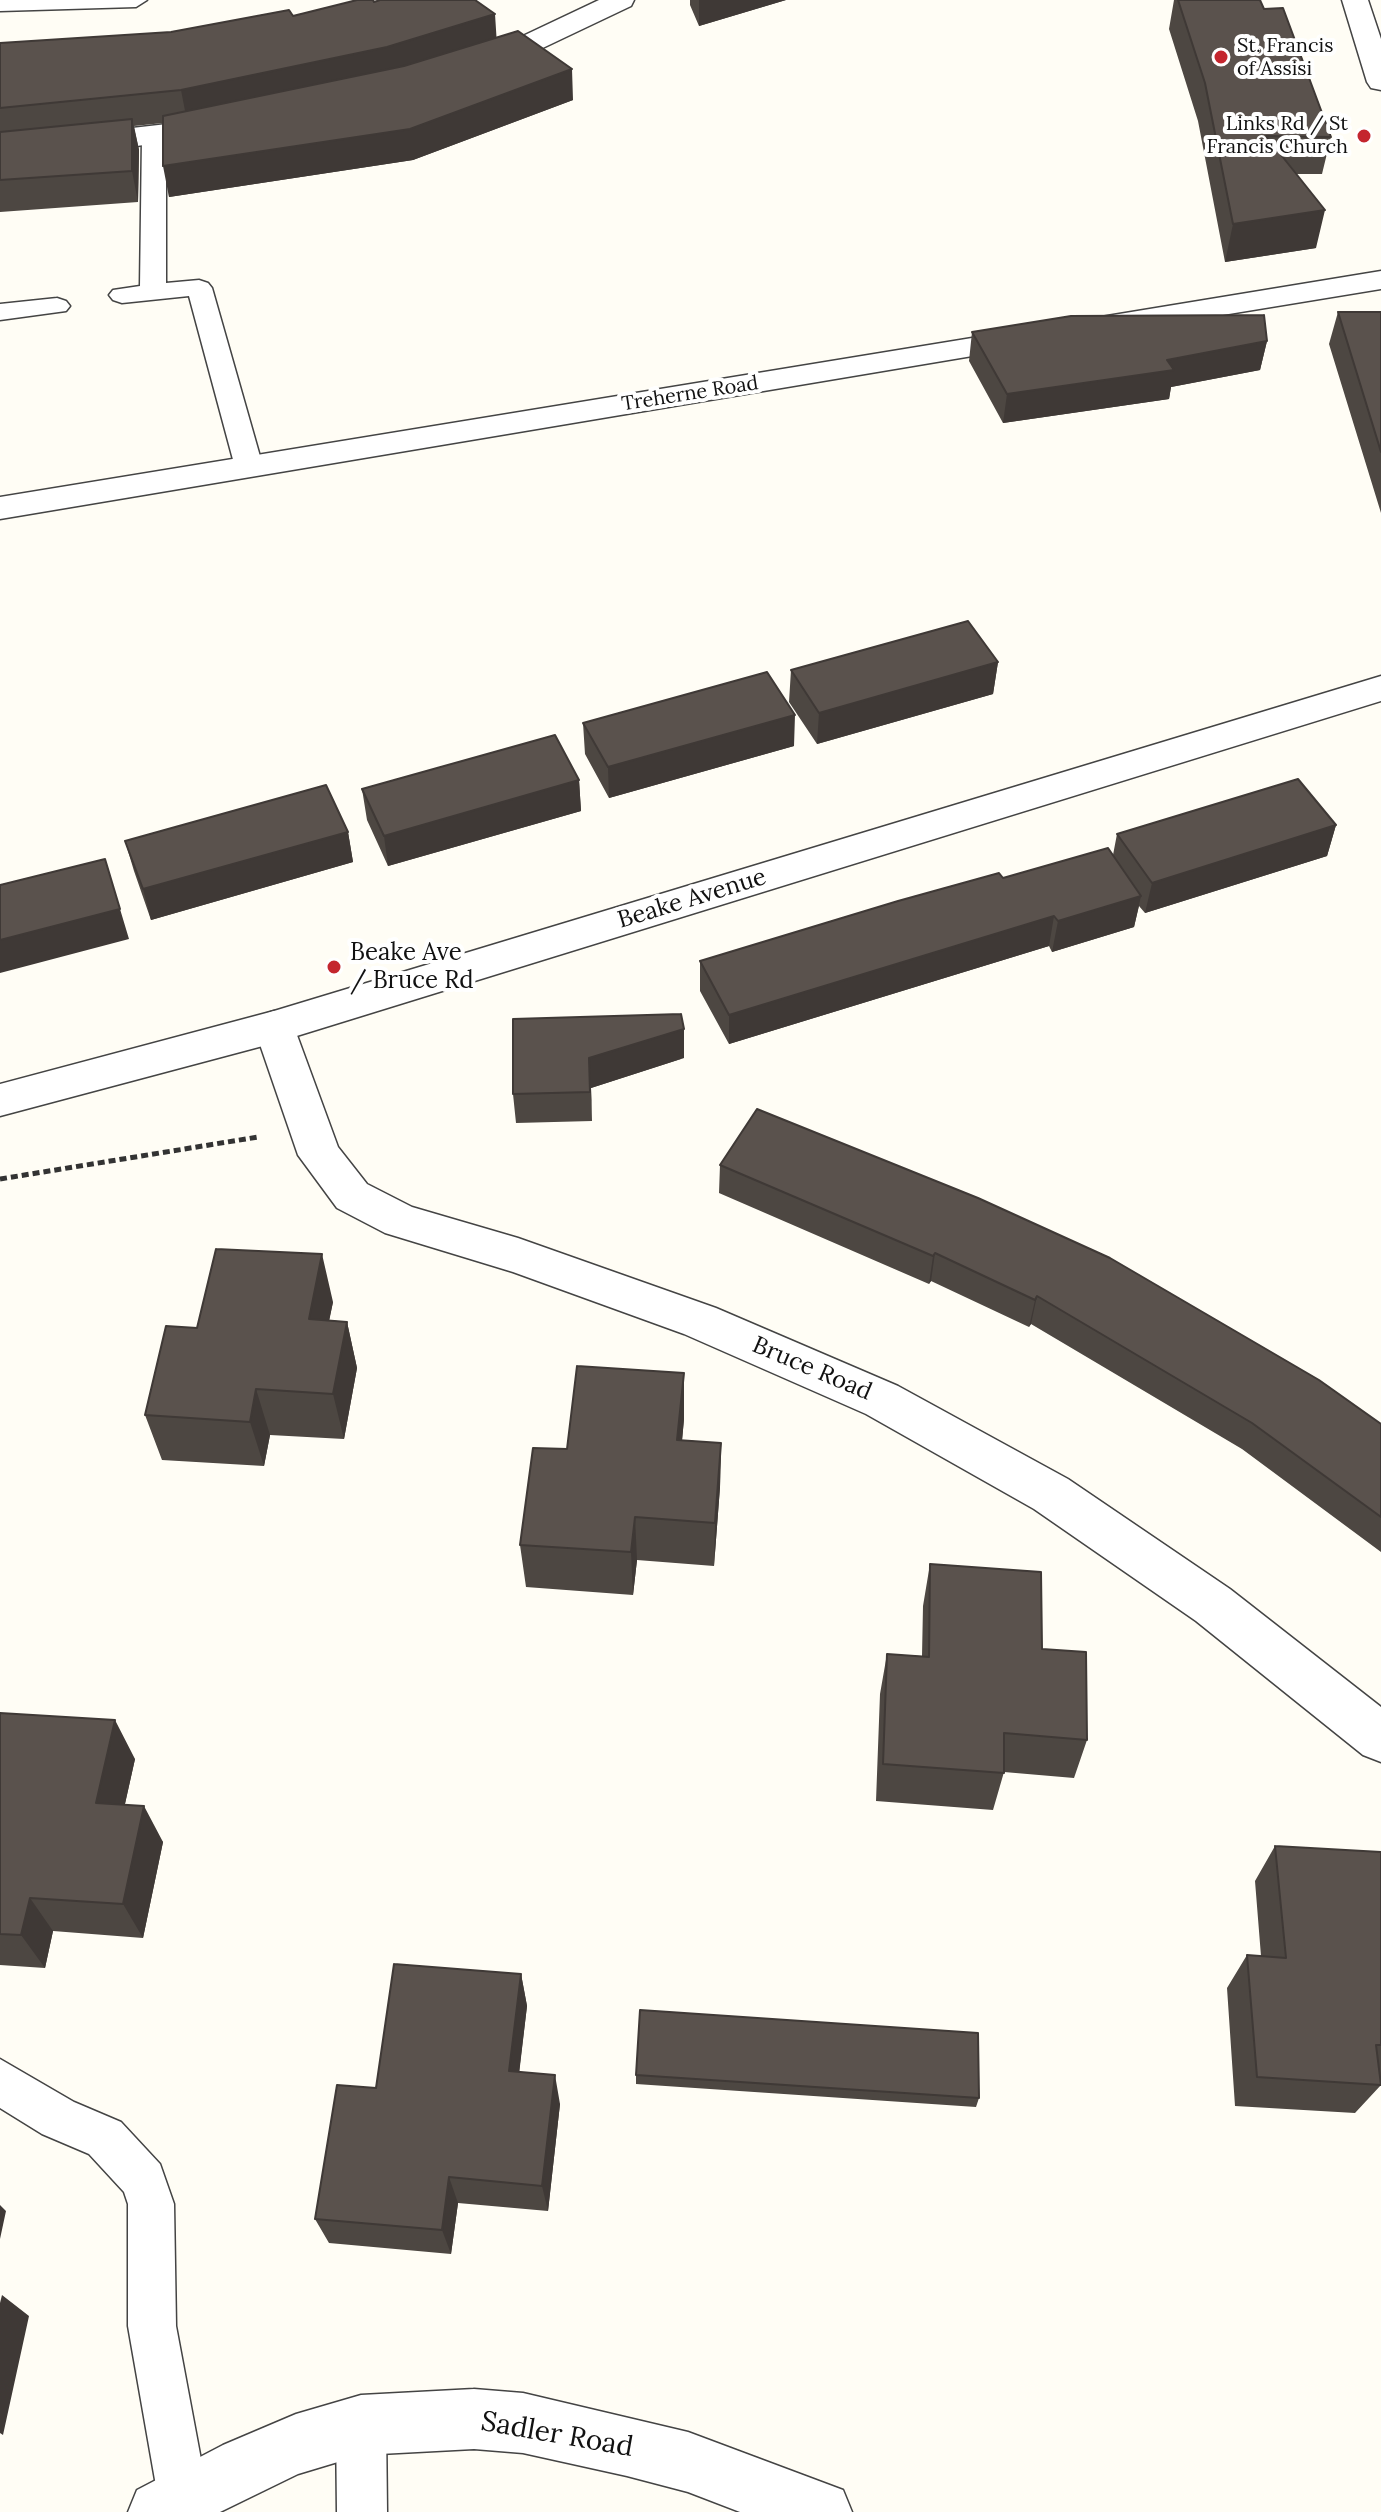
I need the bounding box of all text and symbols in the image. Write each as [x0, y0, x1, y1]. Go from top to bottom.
place label: St. Francis of Assisi [1237, 34, 1333, 81]
marker: St. Francis of Assisi [1212, 48, 1230, 66]
place label: Links Rd / St Francis Church [1206, 112, 1348, 159]
marker: Links Rd / St Francis Church [1355, 127, 1373, 145]
street label: Treherne Road [620, 371, 760, 417]
street label: Beake Avenue [614, 863, 770, 935]
place label: Beake Ave / Bruce Rd [350, 939, 474, 995]
marker: Beake Ave / Bruce Rd [325, 958, 343, 976]
street label: Bruce Road [748, 1331, 876, 1407]
street label: Sadler Road [478, 2405, 636, 2465]

